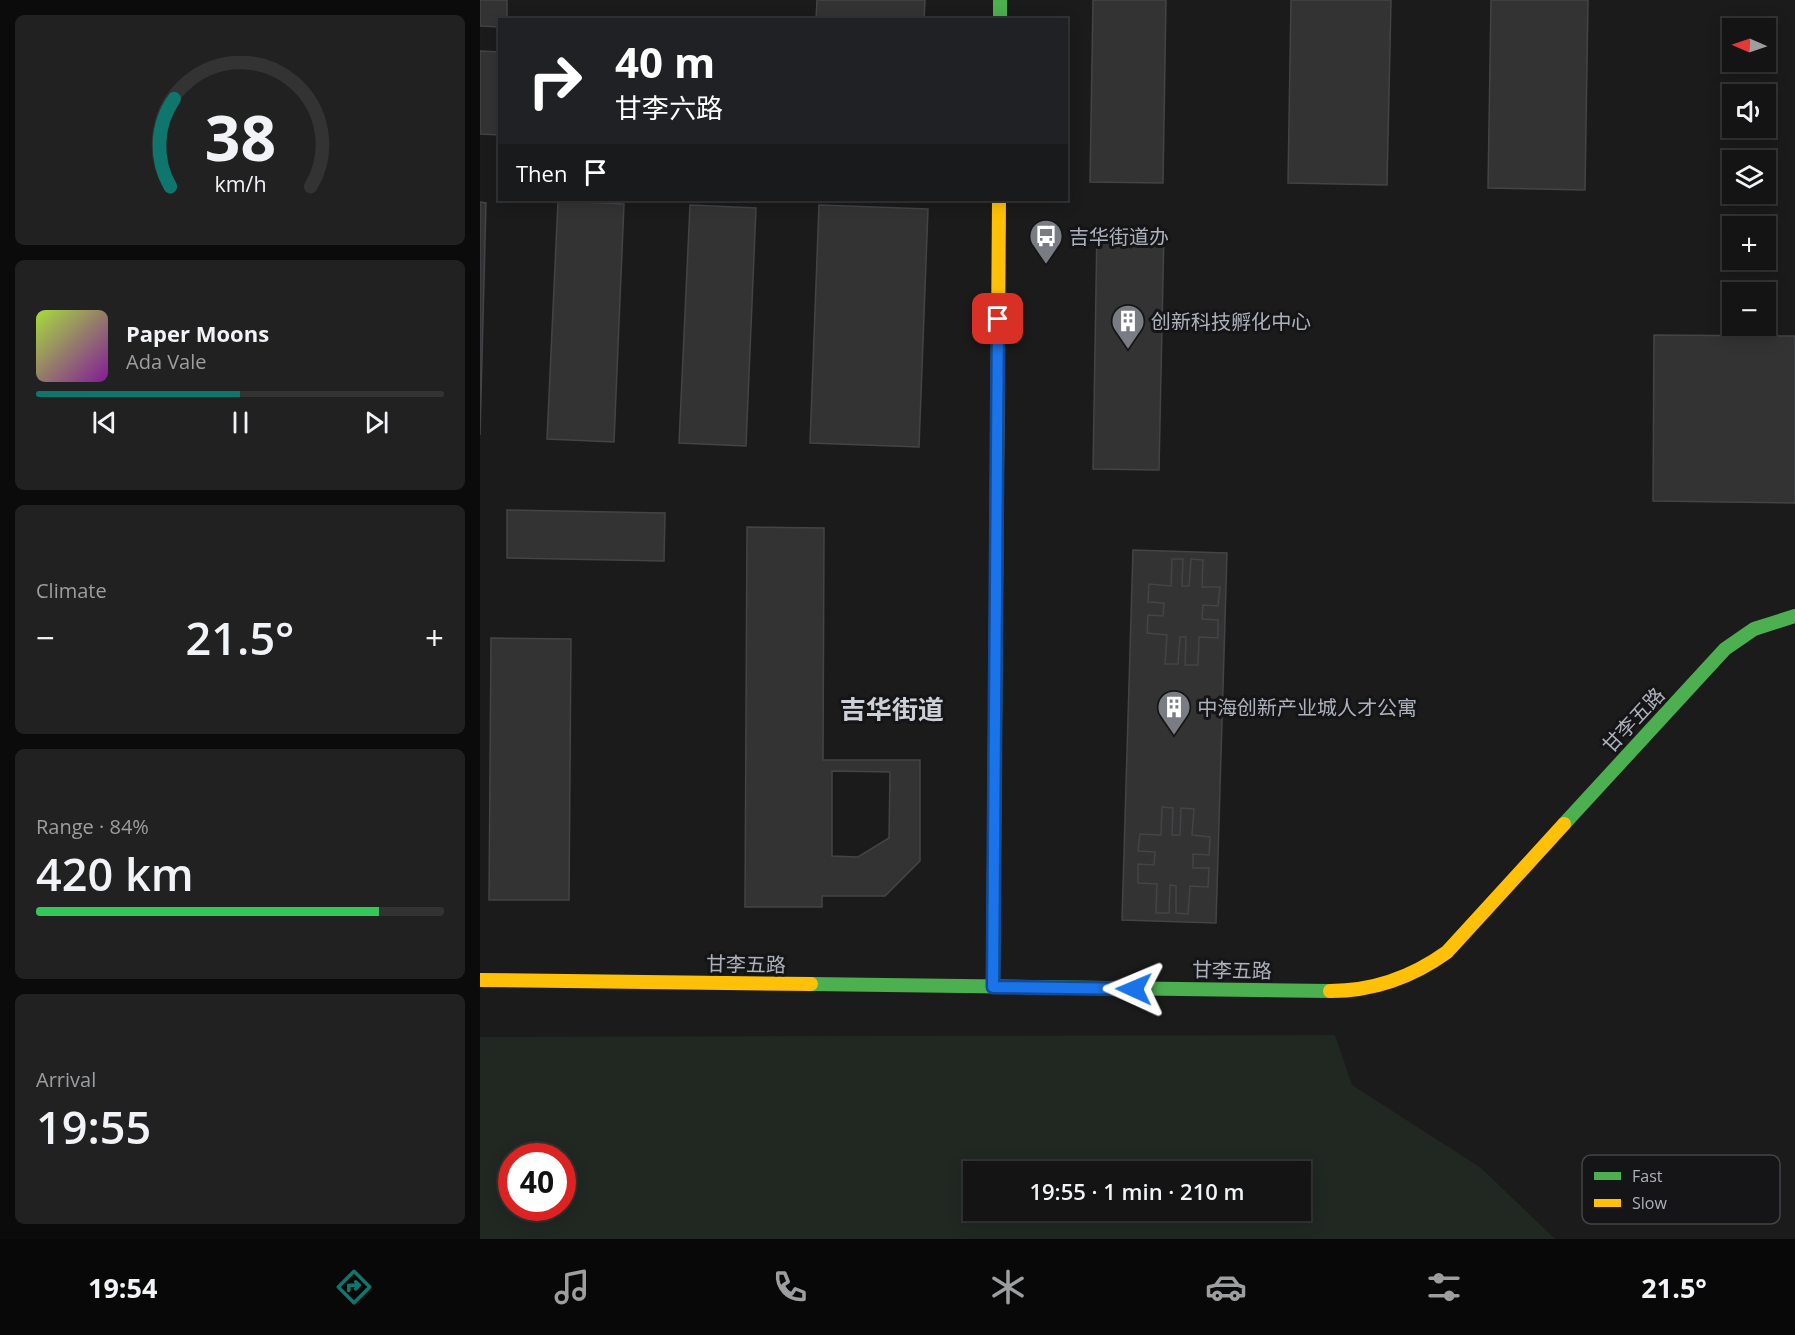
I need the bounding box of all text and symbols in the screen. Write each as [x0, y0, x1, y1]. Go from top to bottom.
north arrow [1722, 18, 1776, 72]
map controls [1722, 18, 1776, 336]
text: 40 m [615, 33, 715, 90]
icon: right [516, 42, 594, 120]
button: sound [1722, 84, 1776, 138]
text: 甘李六路 [615, 89, 723, 126]
text: 38 [204, 94, 276, 179]
button: layers [1722, 150, 1776, 204]
icon: arrive [579, 156, 612, 189]
text: Then [516, 158, 567, 188]
text: km/h [214, 169, 266, 198]
button: + [1722, 216, 1776, 270]
bus stop icon: 吉华街道办 [1028, 218, 1064, 265]
place label: 吉华街道办 [1069, 223, 1169, 250]
button: − [1722, 282, 1776, 336]
pin [972, 293, 1023, 344]
icon: arrive [981, 302, 1014, 335]
building icon: 创新科技孵化中心 [1110, 303, 1146, 350]
place label: 创新科技孵化中心 [1151, 308, 1311, 335]
text: Paper Moons [126, 318, 269, 348]
text: Ada Vale [126, 348, 207, 375]
icon: previous [88, 406, 121, 439]
icon: pause [224, 406, 257, 439]
icon: next [360, 406, 393, 439]
text: Climate [36, 577, 107, 604]
text: 21.5° [186, 607, 294, 668]
text: − [36, 615, 55, 660]
text: + [425, 615, 444, 660]
street label: 甘李五路 [1596, 682, 1670, 758]
building icon: 中海创新产业城人才公寓 [1156, 689, 1192, 736]
district label: 吉华街道 [840, 691, 944, 727]
place label: 中海创新产业城人才公寓 [1197, 694, 1417, 721]
text: Range · 84% [36, 813, 149, 840]
text: 420 km [36, 843, 194, 904]
street label: 甘李五路 [706, 950, 786, 978]
street label: 甘李五路 [1192, 956, 1272, 984]
position arrow [1102, 957, 1166, 1021]
text: Arrival [36, 1066, 96, 1093]
text: 19:55 [36, 1096, 151, 1157]
speed limit sign: 40 [498, 1143, 576, 1221]
legend [1582, 1155, 1780, 1224]
text: Fast [1632, 1165, 1663, 1187]
text: 19:55 · 1 min · 210 m [1029, 1176, 1245, 1206]
text: Slow [1632, 1192, 1667, 1214]
icon: directions [333, 1266, 375, 1308]
icon: music [551, 1266, 593, 1308]
icon: phone [769, 1266, 811, 1308]
icon: climate [987, 1266, 1029, 1308]
icon: car [1205, 1266, 1247, 1308]
icon: filters [1423, 1266, 1465, 1308]
text: 19:54 [88, 1269, 157, 1306]
text: 21.5° [1641, 1269, 1707, 1306]

